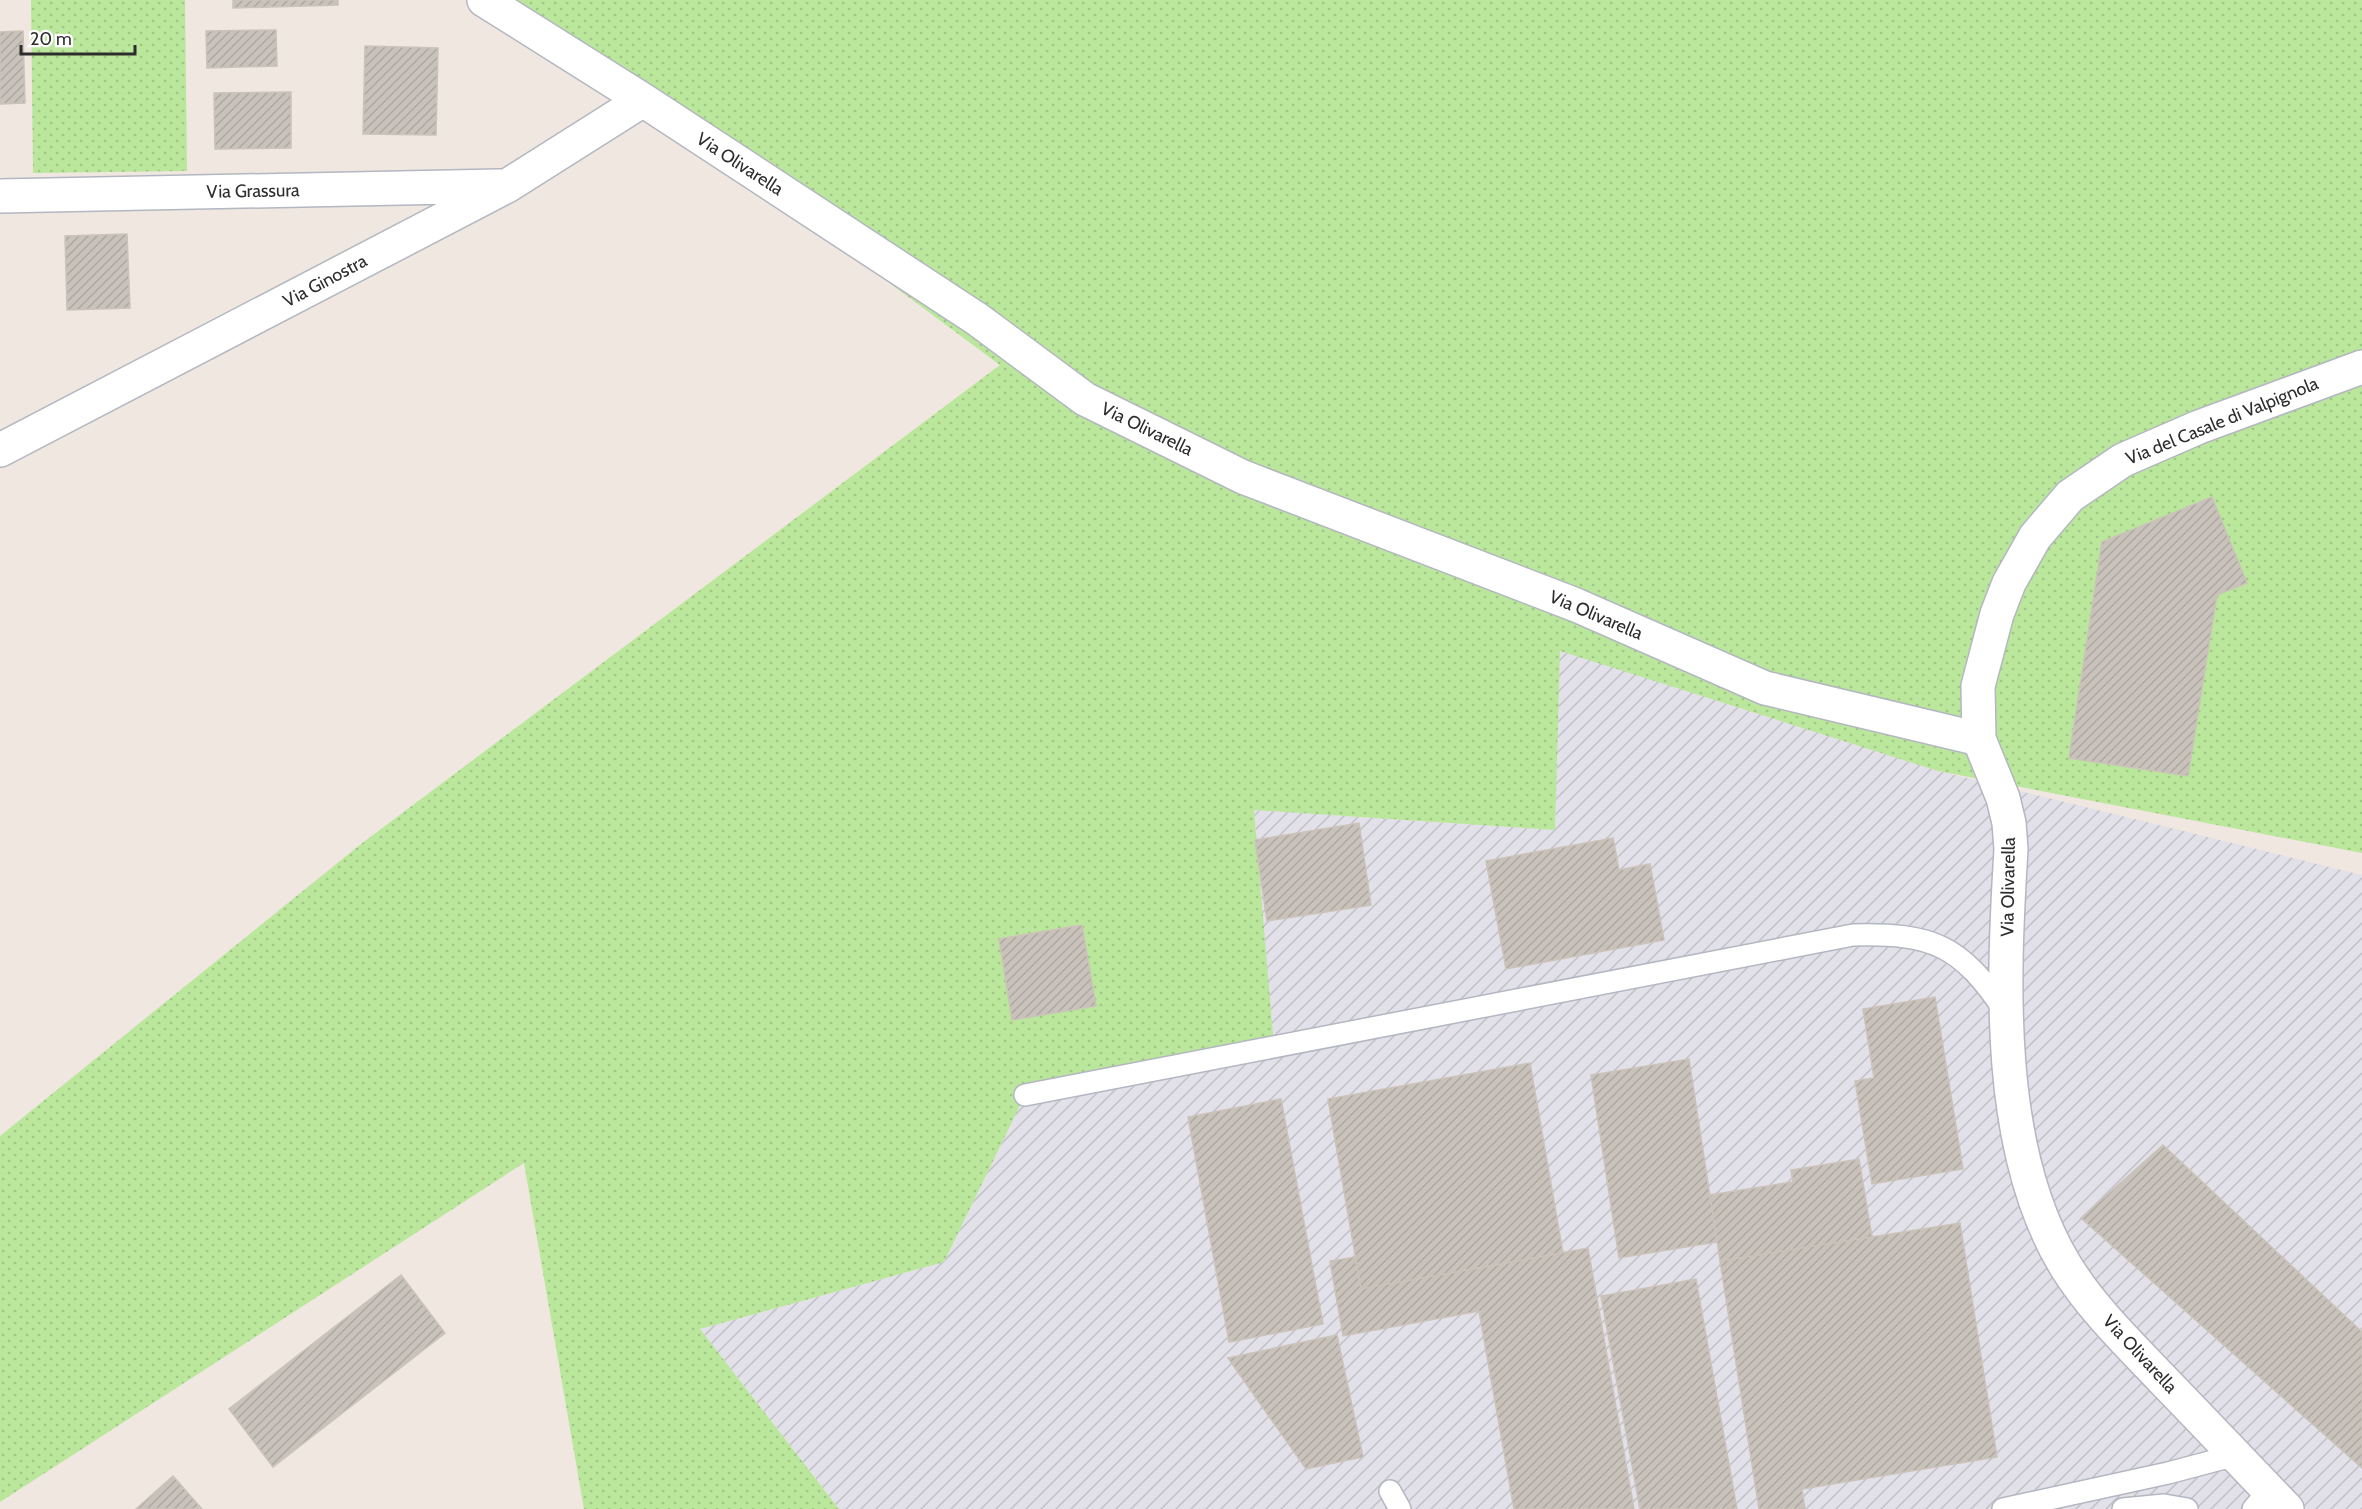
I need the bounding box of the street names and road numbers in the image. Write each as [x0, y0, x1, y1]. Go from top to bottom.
street label: Via Olivarella [692, 128, 788, 200]
street label: Via Grassura [206, 179, 300, 203]
street label: Via Ginostra [279, 250, 371, 312]
street label: Via del Casale di Valpignola [2123, 372, 2322, 470]
street label: Via Olivarella [1098, 397, 1197, 461]
street label: Via Olivarella [1546, 585, 1646, 645]
street label: Via Olivarella [1996, 837, 2020, 937]
street label: Via Olivarella [2098, 1310, 2182, 1398]

